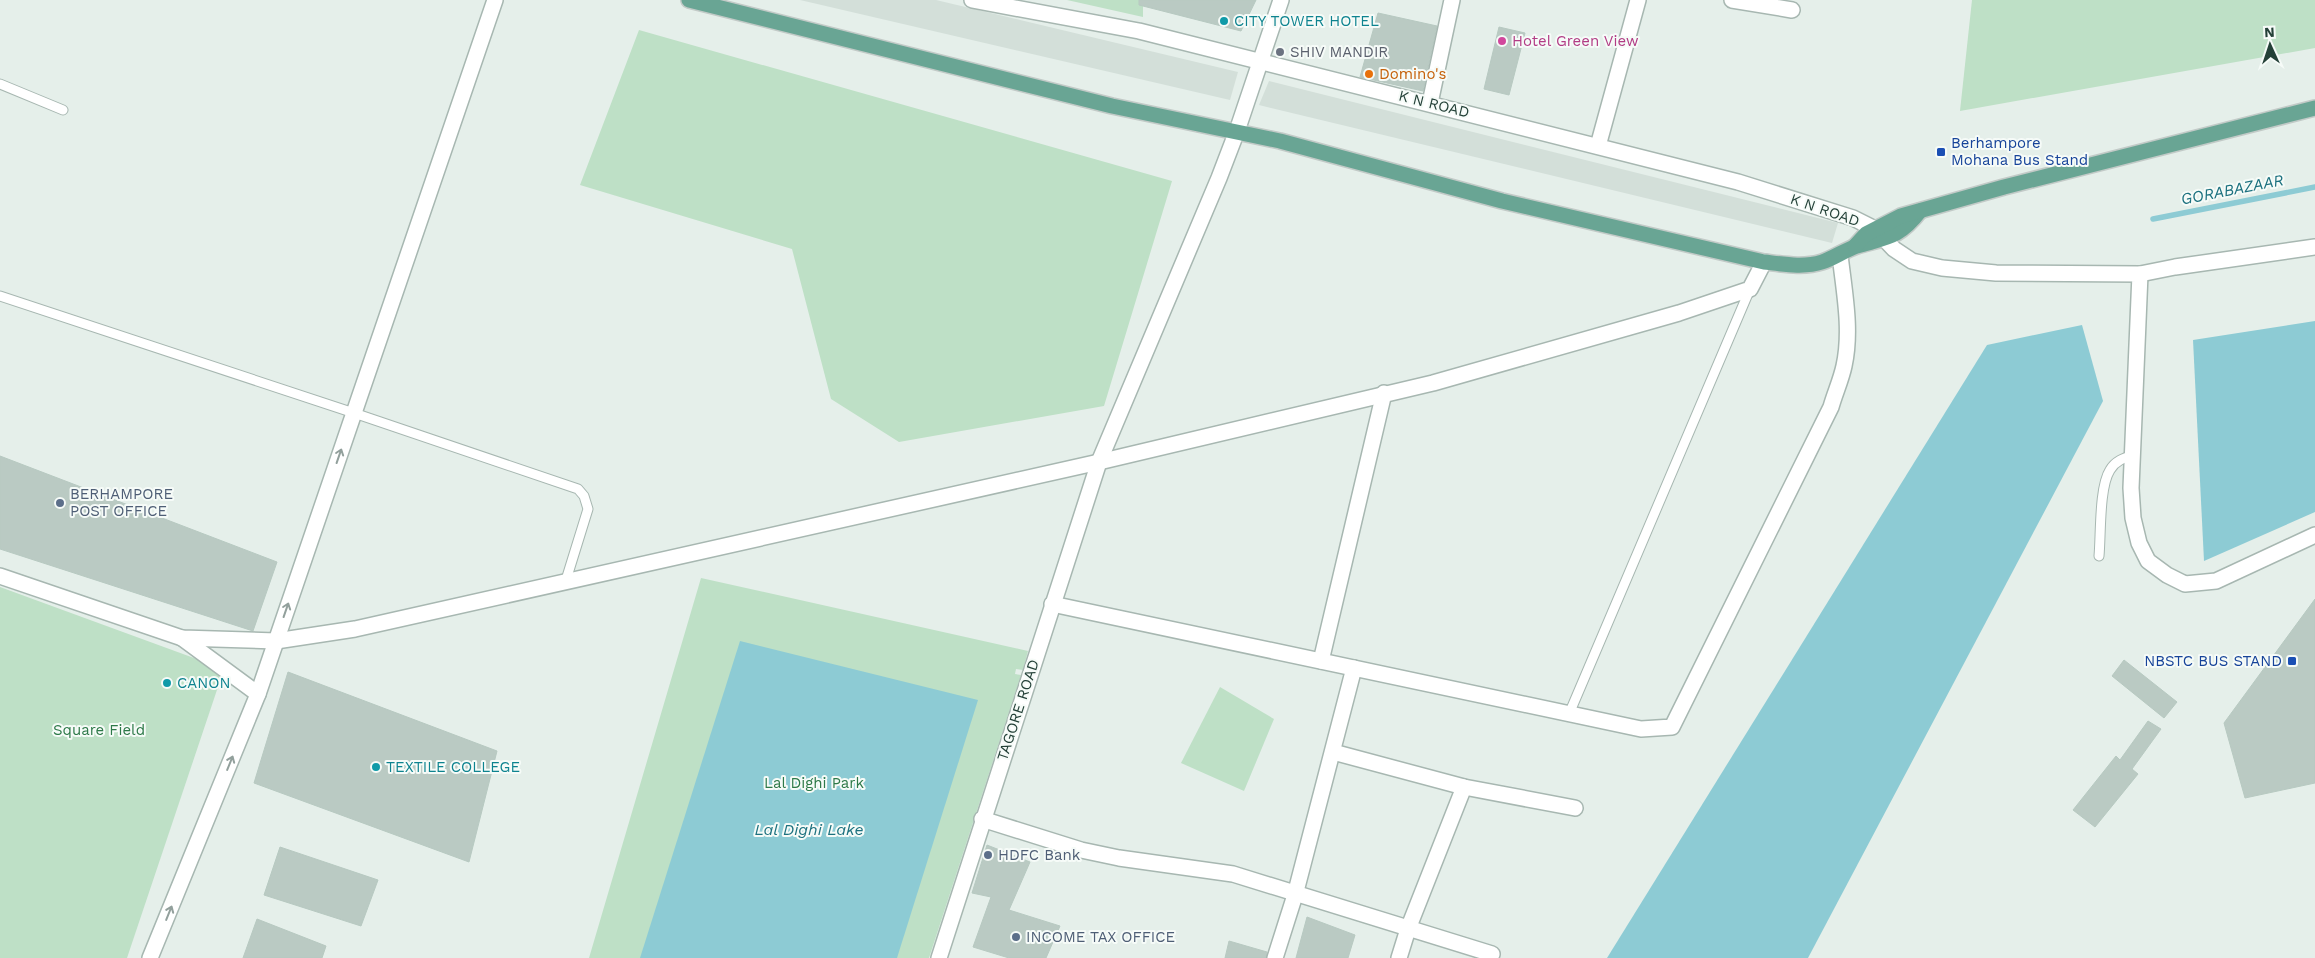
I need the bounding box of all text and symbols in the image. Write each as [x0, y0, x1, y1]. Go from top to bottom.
place label: CITY TOWER HOTEL [1234, 12, 1379, 30]
marker: CITY TOWER HOTEL [1218, 15, 1230, 27]
north arrow [2245, 20, 2295, 70]
text: N [2264, 24, 2275, 40]
place label: Hotel Green View [1512, 32, 1639, 50]
marker: Hotel Green View [1496, 35, 1508, 47]
place label: SHIV MANDIR [1290, 43, 1388, 61]
marker: SHIV MANDIR [1274, 46, 1286, 58]
place label: Domino's [1379, 65, 1446, 83]
marker: Domino's [1363, 68, 1375, 80]
street label: K N ROAD [1397, 87, 1471, 121]
place label: Berhampore Mohana Bus Stand [1951, 134, 2088, 169]
marker: Berhampore Mohana Bus Stand [1935, 146, 1947, 158]
water label: GORABAZAAR [2179, 170, 2285, 209]
street label: K N ROAD [1788, 190, 1862, 230]
one-way arrow [335, 449, 344, 465]
place label: BERHAMPORE POST OFFICE [70, 485, 173, 520]
marker: BERHAMPORE POST OFFICE [54, 497, 66, 509]
one-way arrow [282, 603, 291, 618]
place label: NBSTC BUS STAND [2144, 652, 2282, 670]
marker: NBSTC BUS STAND [2286, 655, 2298, 667]
street label: TAGORE ROAD [993, 657, 1043, 763]
place label: CANON [177, 674, 230, 692]
marker: CANON [161, 677, 173, 689]
park label: Square Field [53, 721, 145, 739]
one-way arrow [227, 755, 236, 770]
place label: TEXTILE COLLEGE [386, 758, 520, 776]
marker: TEXTILE COLLEGE [370, 761, 382, 773]
park label: Lal Dighi Park [764, 774, 864, 792]
water label: Lal Dighi Lake [754, 820, 864, 839]
place label: HDFC Bank [998, 846, 1081, 864]
marker: HDFC Bank [982, 849, 994, 861]
one-way arrow [164, 906, 174, 921]
place label: INCOME TAX OFFICE [1026, 928, 1175, 946]
marker: INCOME TAX OFFICE [1010, 931, 1022, 943]

